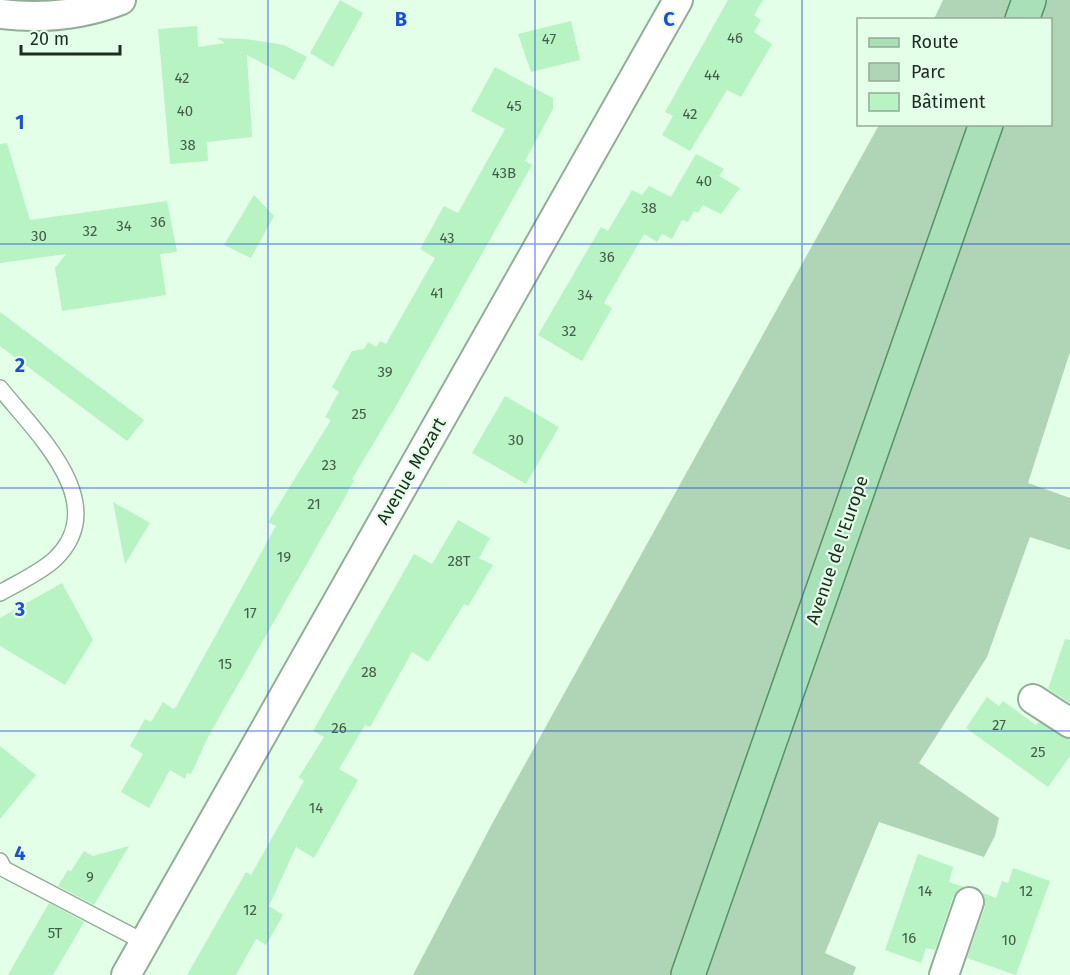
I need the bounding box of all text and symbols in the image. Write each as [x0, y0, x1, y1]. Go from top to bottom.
text: B [395, 7, 407, 31]
text: C [663, 7, 675, 31]
scale bar [21, 18, 120, 56]
legend [857, 18, 1052, 126]
text: 20 m [30, 28, 69, 50]
house number: 46 [727, 29, 743, 47]
house number: 47 [542, 30, 556, 48]
text: Route [911, 31, 959, 53]
text: Parc [911, 61, 946, 83]
house number: 44 [704, 66, 720, 84]
house number: 42 [174, 69, 190, 87]
text: Bâtiment [911, 91, 986, 113]
house number: 45 [506, 97, 522, 115]
house number: 40 [177, 102, 193, 120]
house number: 42 [682, 105, 698, 123]
text: 1 [15, 110, 25, 134]
house number: 38 [180, 136, 196, 154]
house number: 43B [492, 164, 516, 182]
house number: 40 [696, 172, 712, 190]
house number: 38 [641, 199, 657, 217]
house number: 36 [150, 213, 166, 231]
house number: 34 [116, 217, 132, 235]
house number: 32 [83, 222, 97, 240]
house number: 30 [31, 227, 47, 245]
house number: 43 [439, 229, 455, 247]
house number: 36 [599, 248, 615, 266]
house number: 41 [430, 284, 444, 302]
house number: 34 [577, 286, 593, 304]
house number: 32 [562, 322, 576, 340]
text: 2 [15, 353, 25, 377]
house number: 39 [377, 363, 393, 381]
house number: 25 [352, 405, 366, 423]
street label: Avenue Mozart [372, 413, 451, 528]
house number: 30 [508, 431, 524, 449]
house number: 23 [322, 456, 336, 474]
street label: Avenue de l'Europe [801, 473, 873, 627]
house number: 21 [307, 495, 321, 513]
house number: 19 [277, 548, 291, 566]
house number: 28T [447, 552, 471, 570]
text: 3 [14, 597, 25, 621]
house number: 17 [243, 604, 257, 622]
house number: 15 [218, 655, 232, 673]
house number: 28 [361, 663, 377, 681]
house number: 27 [992, 716, 1006, 734]
house number: 26 [331, 719, 347, 737]
house number: 25 [1031, 743, 1045, 761]
house number: 14 [309, 799, 323, 817]
text: 4 [14, 841, 26, 865]
house number: 9 [86, 868, 94, 886]
house number: 14 [918, 882, 932, 900]
house number: 12 [1019, 882, 1033, 900]
house number: 12 [243, 901, 257, 919]
house number: 5T [48, 924, 63, 942]
house number: 16 [902, 929, 916, 947]
house number: 10 [1002, 931, 1016, 949]

